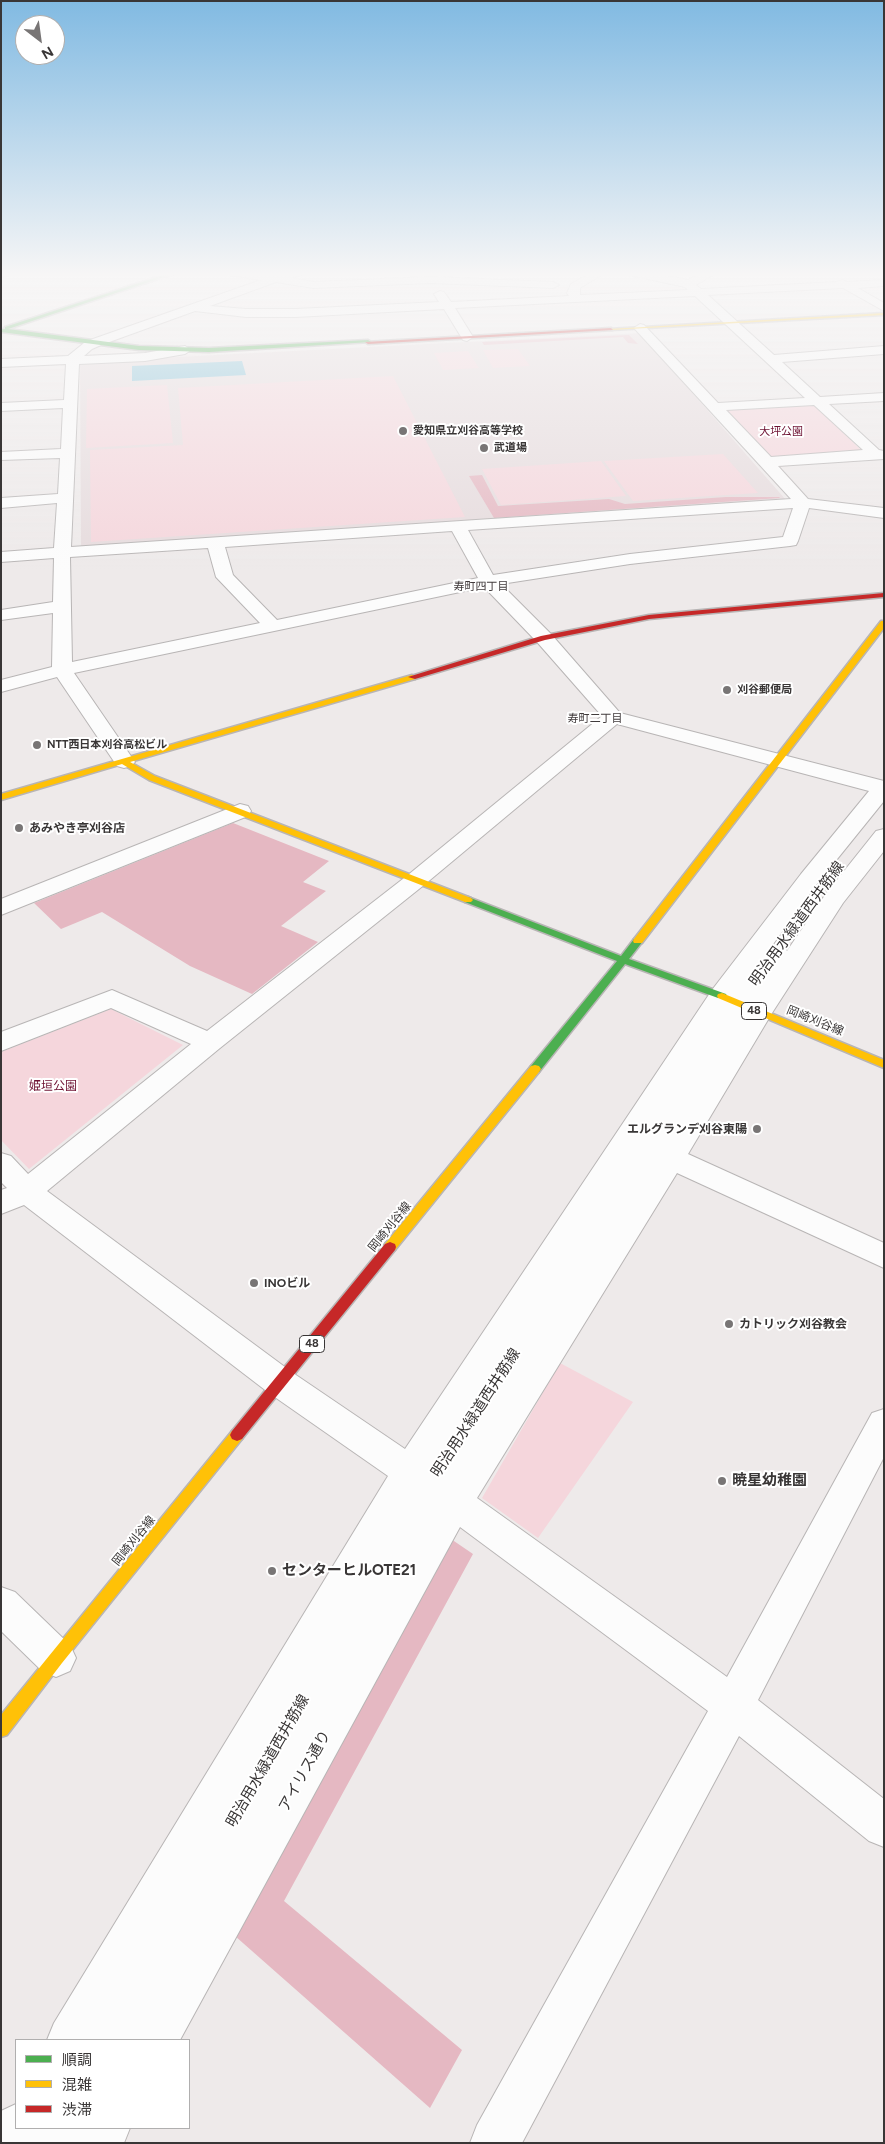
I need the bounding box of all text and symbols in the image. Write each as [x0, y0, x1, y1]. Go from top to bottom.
north arrow [15, 15, 65, 65]
text: N [38, 42, 56, 63]
place label: 愛知県立刈谷高等学校 [413, 424, 523, 438]
marker: 愛知県立刈谷高等学校 [397, 425, 409, 437]
park label: 大坪公園 [759, 425, 803, 439]
place label: 武道場 [494, 441, 527, 455]
marker: 武道場 [478, 442, 490, 454]
district label: 寿町四丁目 [454, 580, 508, 594]
place label: 刈谷郵便局 [737, 683, 792, 697]
marker: 刈谷郵便局 [721, 684, 733, 696]
district label: 寿町二丁目 [568, 712, 622, 726]
place label: NTT西日本刈谷高松ビル [47, 738, 167, 752]
marker: NTT西日本刈谷高松ビル [31, 739, 43, 751]
place label: あみやき亭刈谷店 [29, 821, 125, 835]
marker: あみやき亭刈谷店 [13, 822, 25, 834]
street label: 明治用水緑道西井筋線 [746, 858, 848, 990]
road number: 48 [742, 1002, 766, 1019]
street label: 岡崎刈谷線 [784, 1003, 846, 1039]
park label: 姫垣公園 [29, 1079, 77, 1093]
place label: エルグランデ刈谷東陽 [627, 1122, 747, 1136]
marker: エルグランデ刈谷東陽 [751, 1123, 763, 1135]
street label: 岡崎刈谷線 [366, 1199, 414, 1255]
place label: INOビル [264, 1276, 310, 1290]
marker: INOビル [248, 1277, 260, 1289]
place label: カトリック刈谷教会 [739, 1317, 847, 1331]
marker: カトリック刈谷教会 [723, 1318, 735, 1330]
road number: 48 [300, 1336, 324, 1352]
street label: 明治用水緑道西井筋線 [428, 1345, 524, 1481]
place label: 暁星幼稚園 [732, 1472, 807, 1490]
marker: 暁星幼稚園 [716, 1475, 728, 1487]
street label: 岡崎刈谷線 [110, 1513, 158, 1569]
place label: センターヒルOTE21 [282, 1562, 416, 1580]
marker: センターヒルOTE21 [266, 1565, 278, 1577]
street label: 明治用水緑道西井筋線 [223, 1692, 313, 1830]
street label: アイリス通り [275, 1727, 335, 1815]
legend [15, 2039, 190, 2129]
text: 順調 [62, 2051, 92, 2069]
text: 混雑 [62, 2076, 92, 2094]
text: 渋滞 [62, 2101, 92, 2119]

